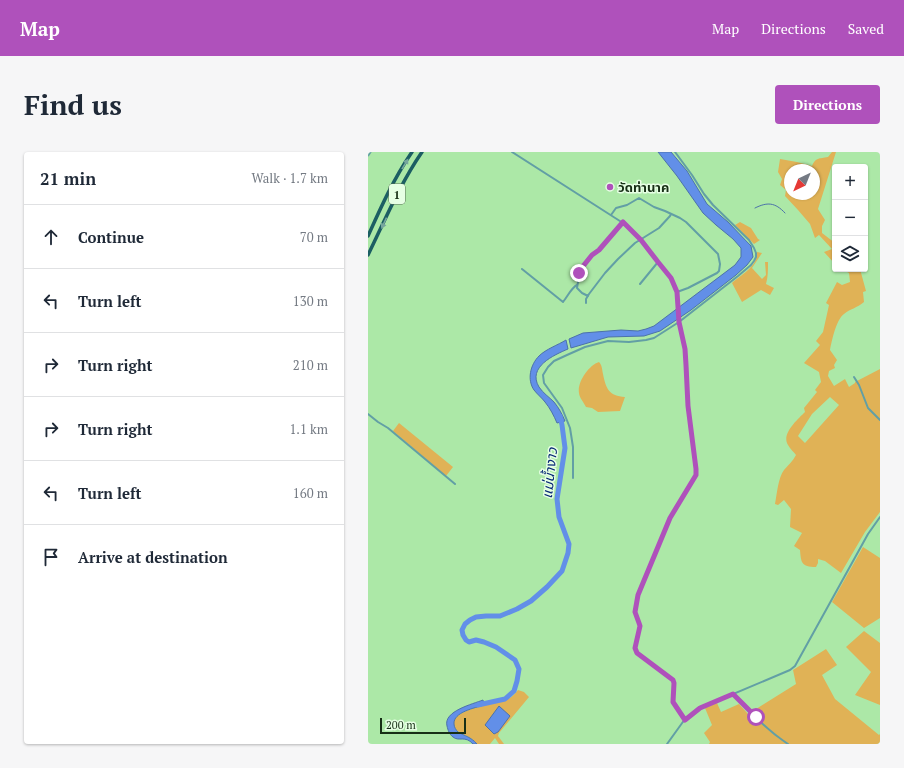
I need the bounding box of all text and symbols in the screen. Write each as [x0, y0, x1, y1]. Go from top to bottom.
text: Map [20, 16, 60, 41]
text: Map [712, 19, 739, 38]
text: Directions [761, 19, 826, 38]
text: Saved [848, 19, 884, 38]
button: Directions [775, 85, 880, 124]
text: Find us [24, 86, 122, 123]
one-way arrow [401, 158, 408, 170]
north arrow [784, 164, 820, 200]
map controls [832, 164, 868, 272]
button: + [832, 164, 868, 200]
text: 21 min [40, 167, 96, 190]
text: Walk · 1.7 km [252, 169, 328, 187]
place label: วัดท่านาค [618, 178, 669, 196]
marker: วัดท่านาค [605, 182, 615, 192]
road number: 1 [389, 184, 405, 204]
button: − [832, 200, 868, 236]
one-way arrow [381, 217, 387, 229]
icon: ahead [40, 226, 62, 248]
text: Continue [78, 227, 144, 247]
text: 70 m [300, 228, 328, 246]
button: layers [832, 236, 868, 272]
route end [570, 264, 588, 282]
icon: left [40, 290, 62, 312]
text: Turn left [78, 291, 142, 311]
text: 130 m [293, 292, 328, 310]
icon: right [40, 354, 62, 376]
text: Turn right [78, 355, 153, 375]
text: 210 m [293, 356, 328, 374]
icon: right [40, 418, 62, 440]
text: Turn right [78, 419, 153, 439]
text: 1.1 km [289, 420, 328, 438]
water label: แม่น้ำงาว [537, 446, 561, 499]
icon: left [40, 482, 62, 504]
text: Turn left [78, 483, 142, 503]
text: 160 m [293, 484, 328, 502]
icon: arrive [40, 546, 62, 568]
text: Arrive at destination [78, 547, 228, 567]
route start [747, 708, 765, 726]
scale bar [380, 716, 466, 735]
text: 200 m [386, 718, 416, 732]

